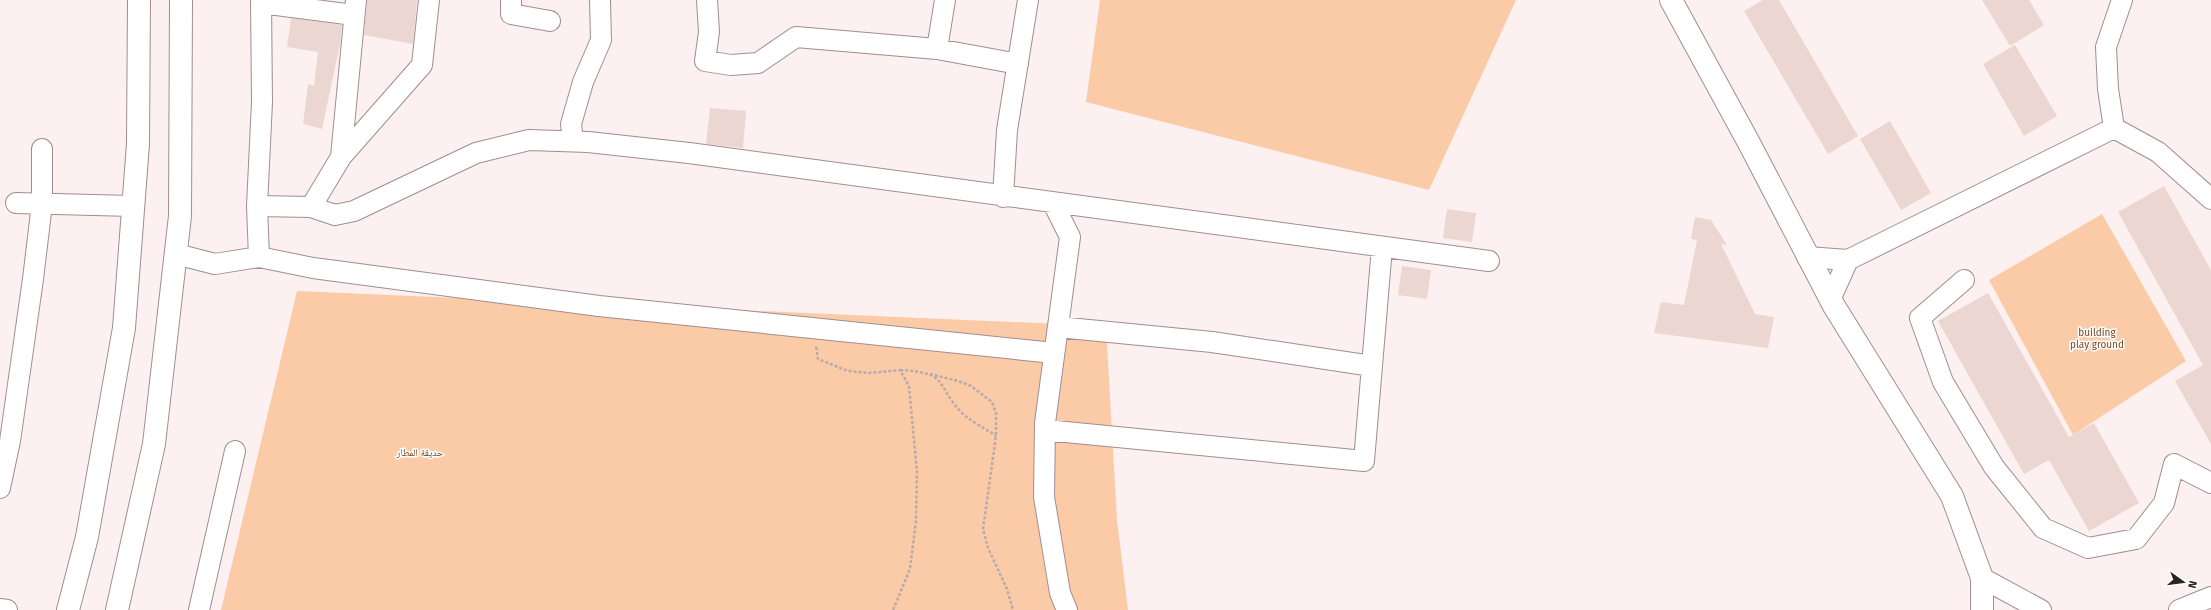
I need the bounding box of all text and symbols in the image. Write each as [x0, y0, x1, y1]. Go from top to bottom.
park label: building play ground [2070, 327, 2124, 351]
park label: حديقة المطار [396, 447, 444, 459]
north arrow [2163, 562, 2203, 602]
text: N [2185, 579, 2199, 589]

